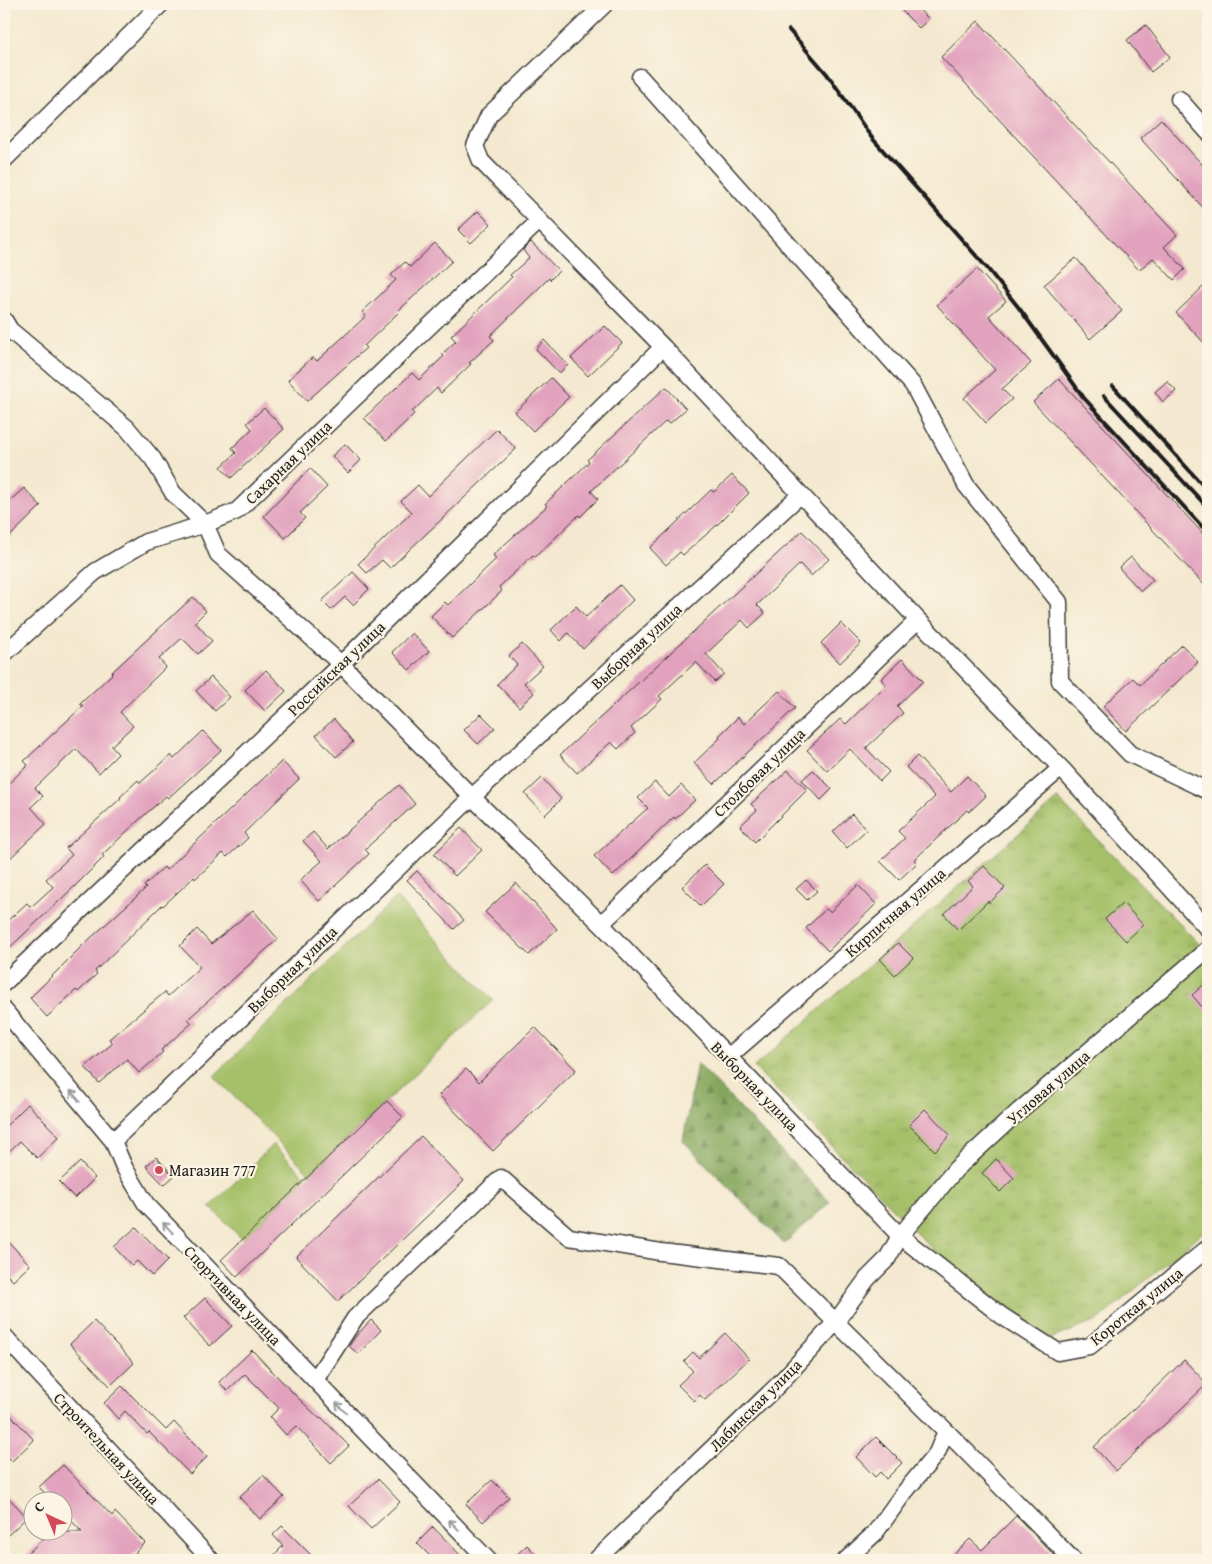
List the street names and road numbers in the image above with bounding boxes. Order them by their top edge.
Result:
street label: Сахарная улица [239,414,337,510]
street label: Выборная улица [585,597,687,695]
street label: Российская улица [282,615,391,721]
street label: Столбовая улица [708,721,811,822]
street label: Кирпичная улица [839,861,951,963]
street label: Выборная улица [242,919,343,1018]
street label: Выборная улица [706,1036,805,1137]
street label: Угловая улица [1001,1044,1095,1130]
street label: Спортивная улица [179,1239,287,1351]
street label: Короткая улица [1084,1261,1188,1351]
street label: Лабинская улица [703,1353,807,1457]
street label: Строительная улица [48,1386,166,1510]

